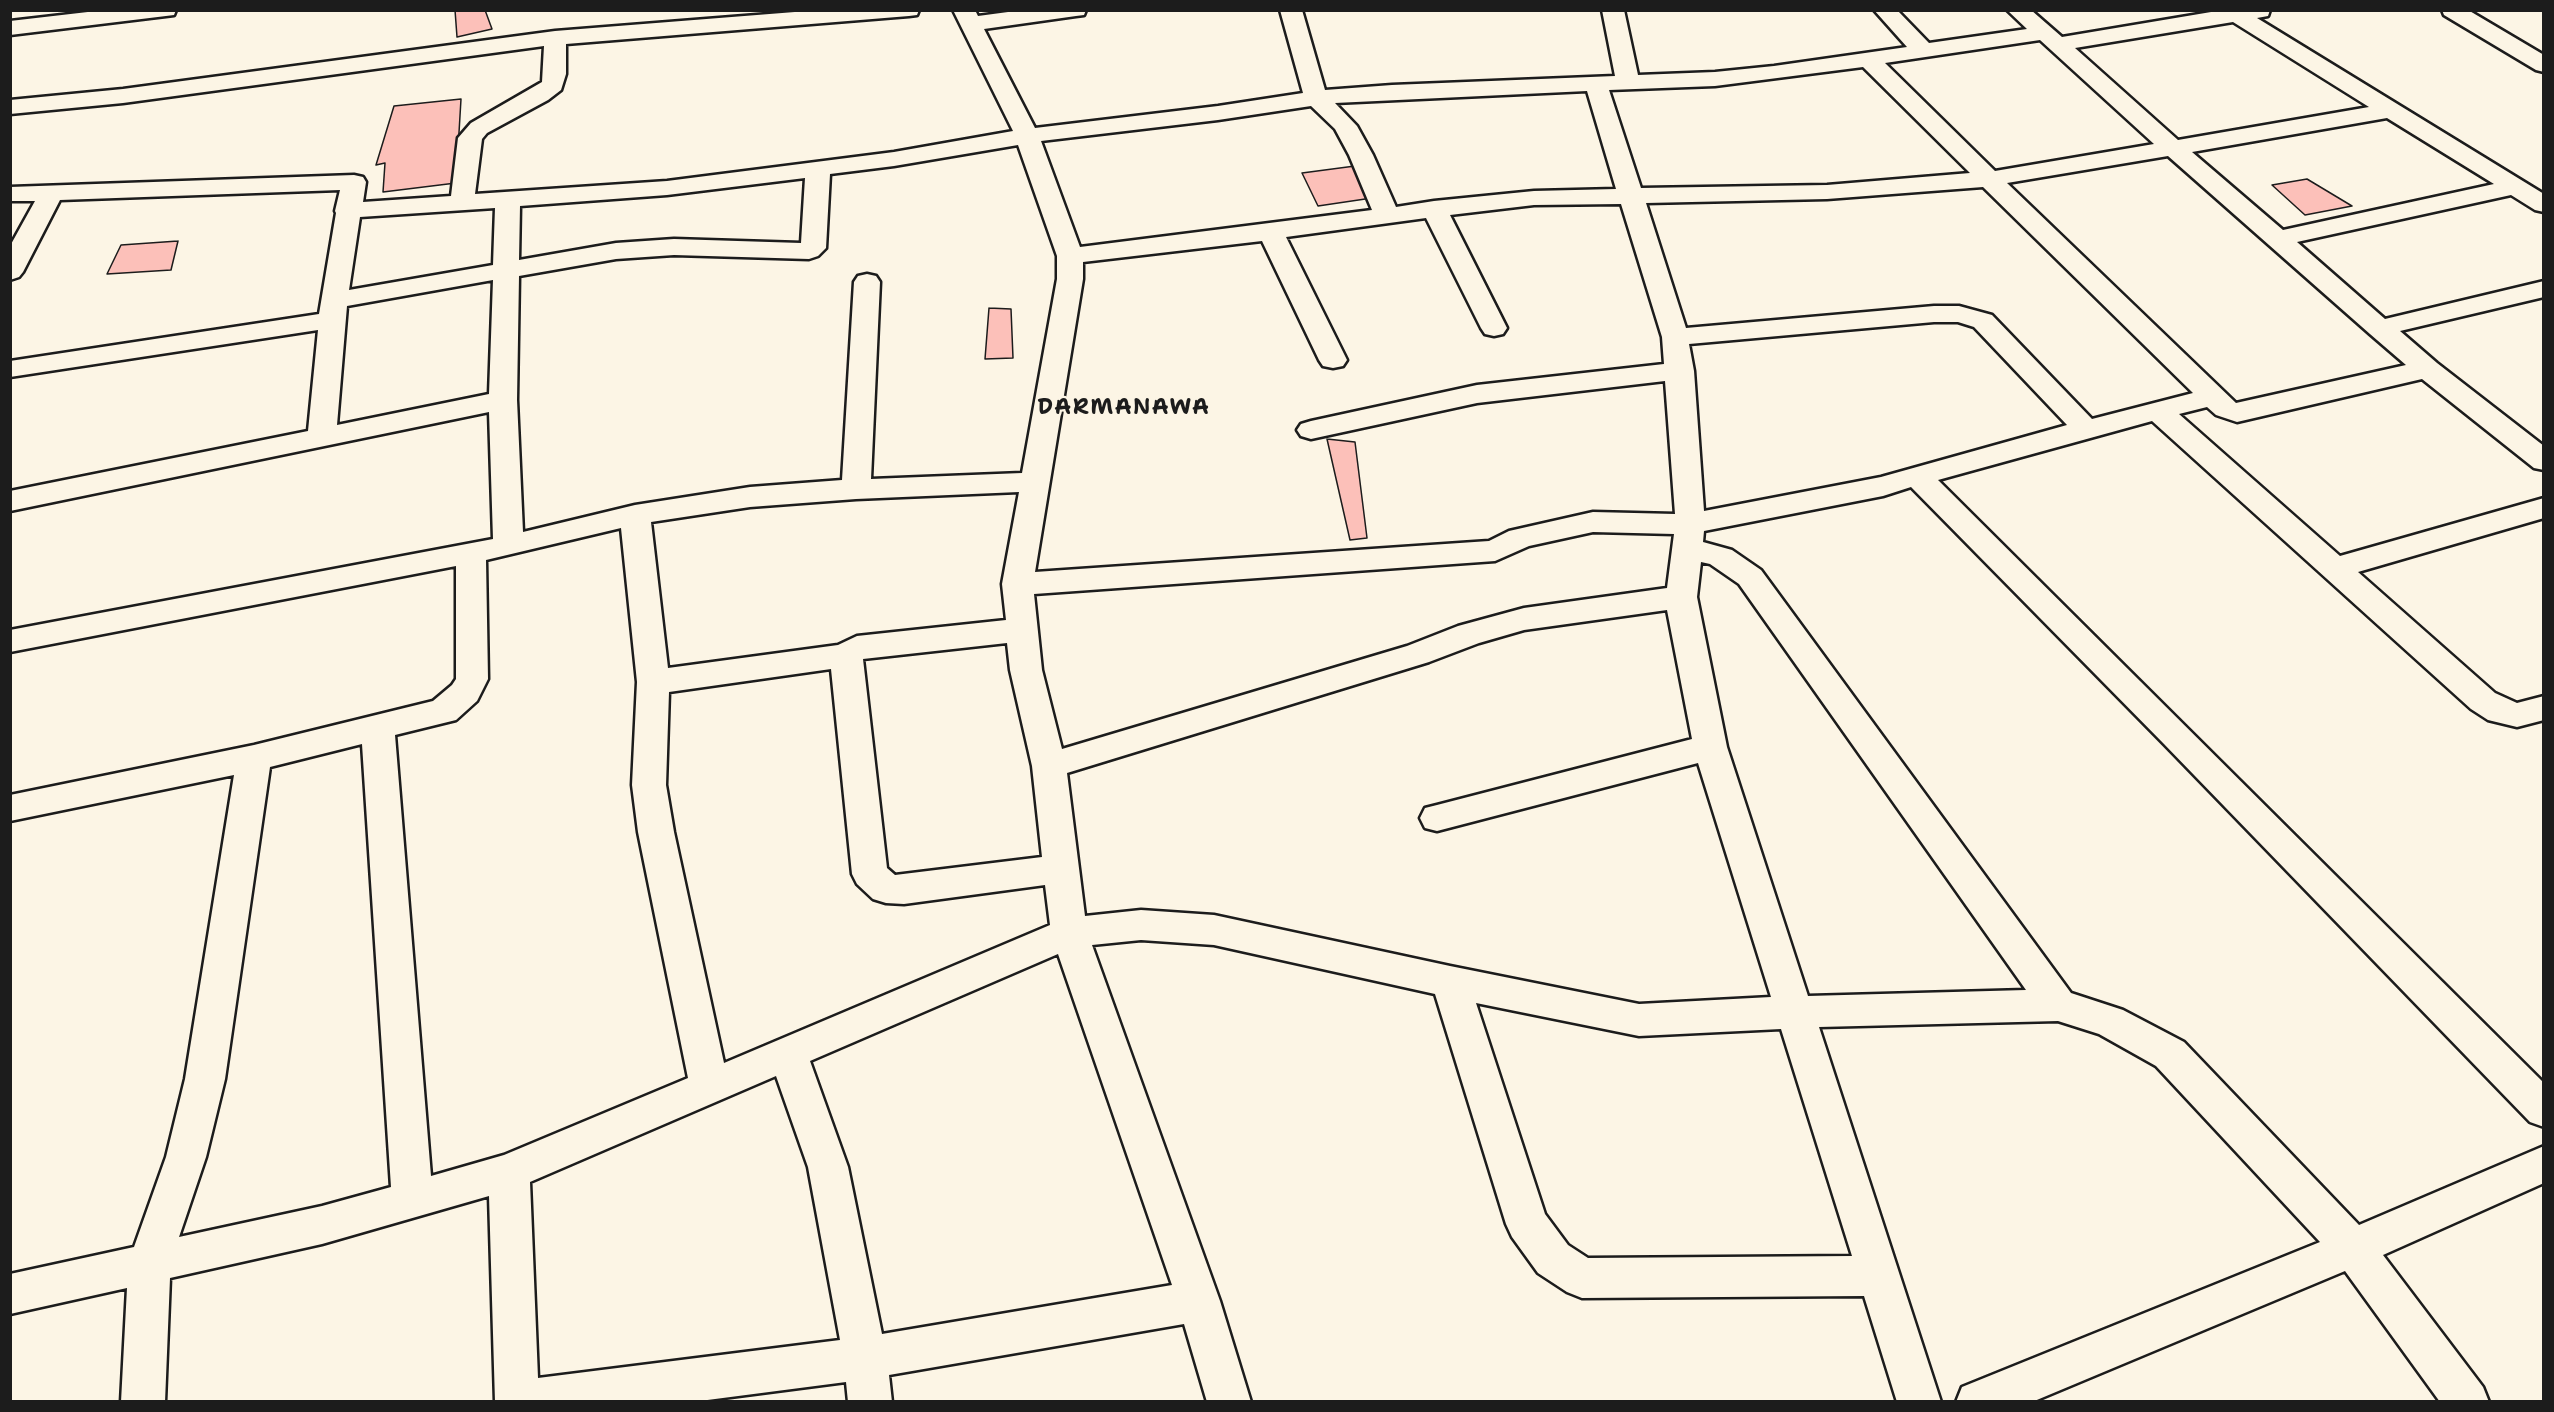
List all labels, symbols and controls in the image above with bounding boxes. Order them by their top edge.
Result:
district label: DARMANAWA [1038,395,1210,421]

